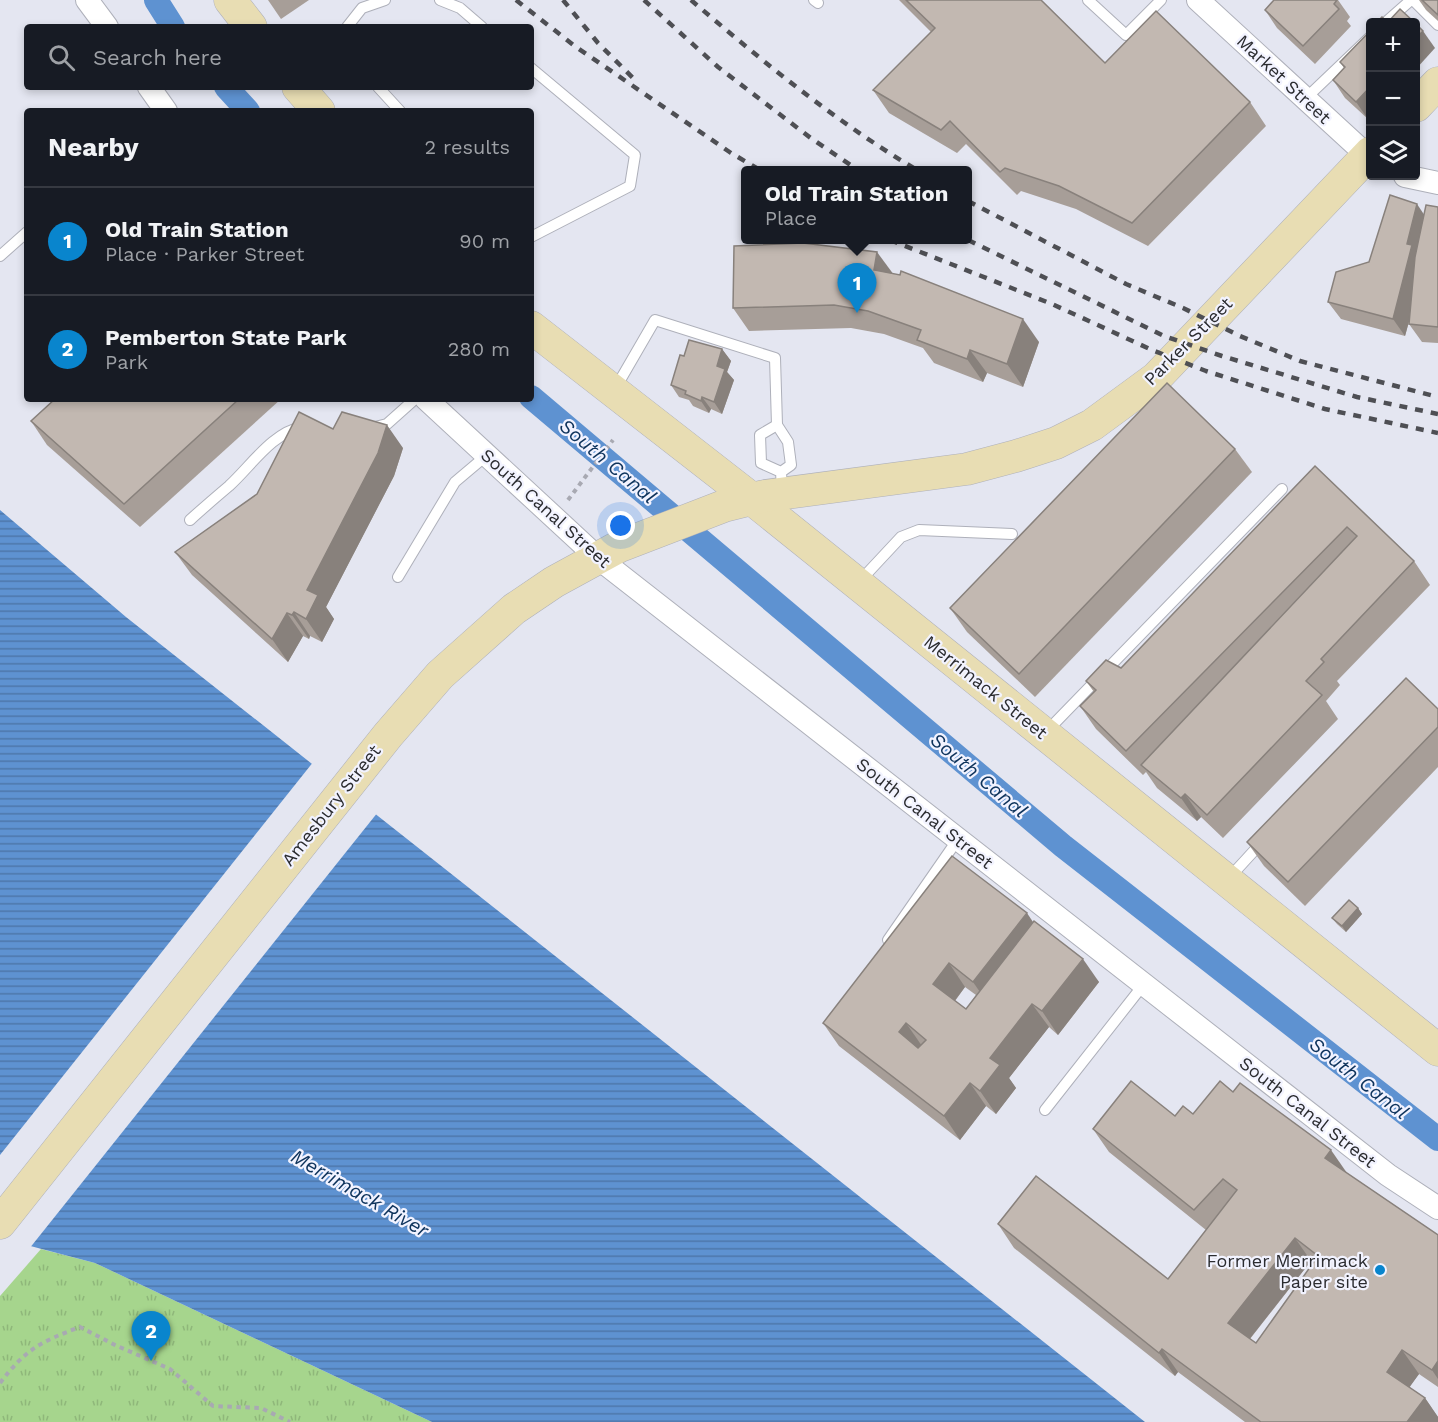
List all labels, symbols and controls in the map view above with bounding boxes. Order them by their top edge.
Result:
map controls [1366,18,1420,180]
button: + [1366,18,1420,72]
search box [24,24,534,90]
street label: Market Street [1233,30,1336,128]
icon: search [45,41,78,74]
text: Search here [93,45,222,70]
button: − [1366,72,1420,126]
button: layers [1366,126,1420,180]
text: Nearby [48,132,139,162]
text: 2 results [425,135,510,159]
popup [741,166,972,244]
text: Old Train Station [765,181,948,206]
text: Place [765,206,817,230]
text: Old Train Station [105,217,289,242]
text: 1 [63,229,72,253]
text: 90 m [459,229,510,253]
text: Place · Parker Street [105,242,304,266]
pin: 1 [838,264,876,313]
street label: Parker Street [1140,292,1237,389]
text: Pemberton State Park [105,325,347,350]
text: 2 [62,337,73,361]
text: 280 m [448,337,510,361]
text: Park [105,350,148,374]
water label: South Canal [555,413,661,509]
street label: South Canal Street [477,444,616,572]
your location [606,511,635,540]
street label: Merrimack Street [920,631,1052,743]
water label: South Canal [926,727,1032,823]
street label: Amesbury Street [277,740,385,870]
street label: South Canal Street [853,753,998,873]
water label: South Canal [1305,1032,1413,1124]
street label: South Canal Street [1236,1052,1381,1172]
water label: Merrimack River [287,1144,434,1243]
place label: Former Merrimack Paper site [1207,1250,1368,1292]
marker: Former Merrimack Paper site [1373,1263,1387,1277]
pin: 2 [132,1312,170,1361]

